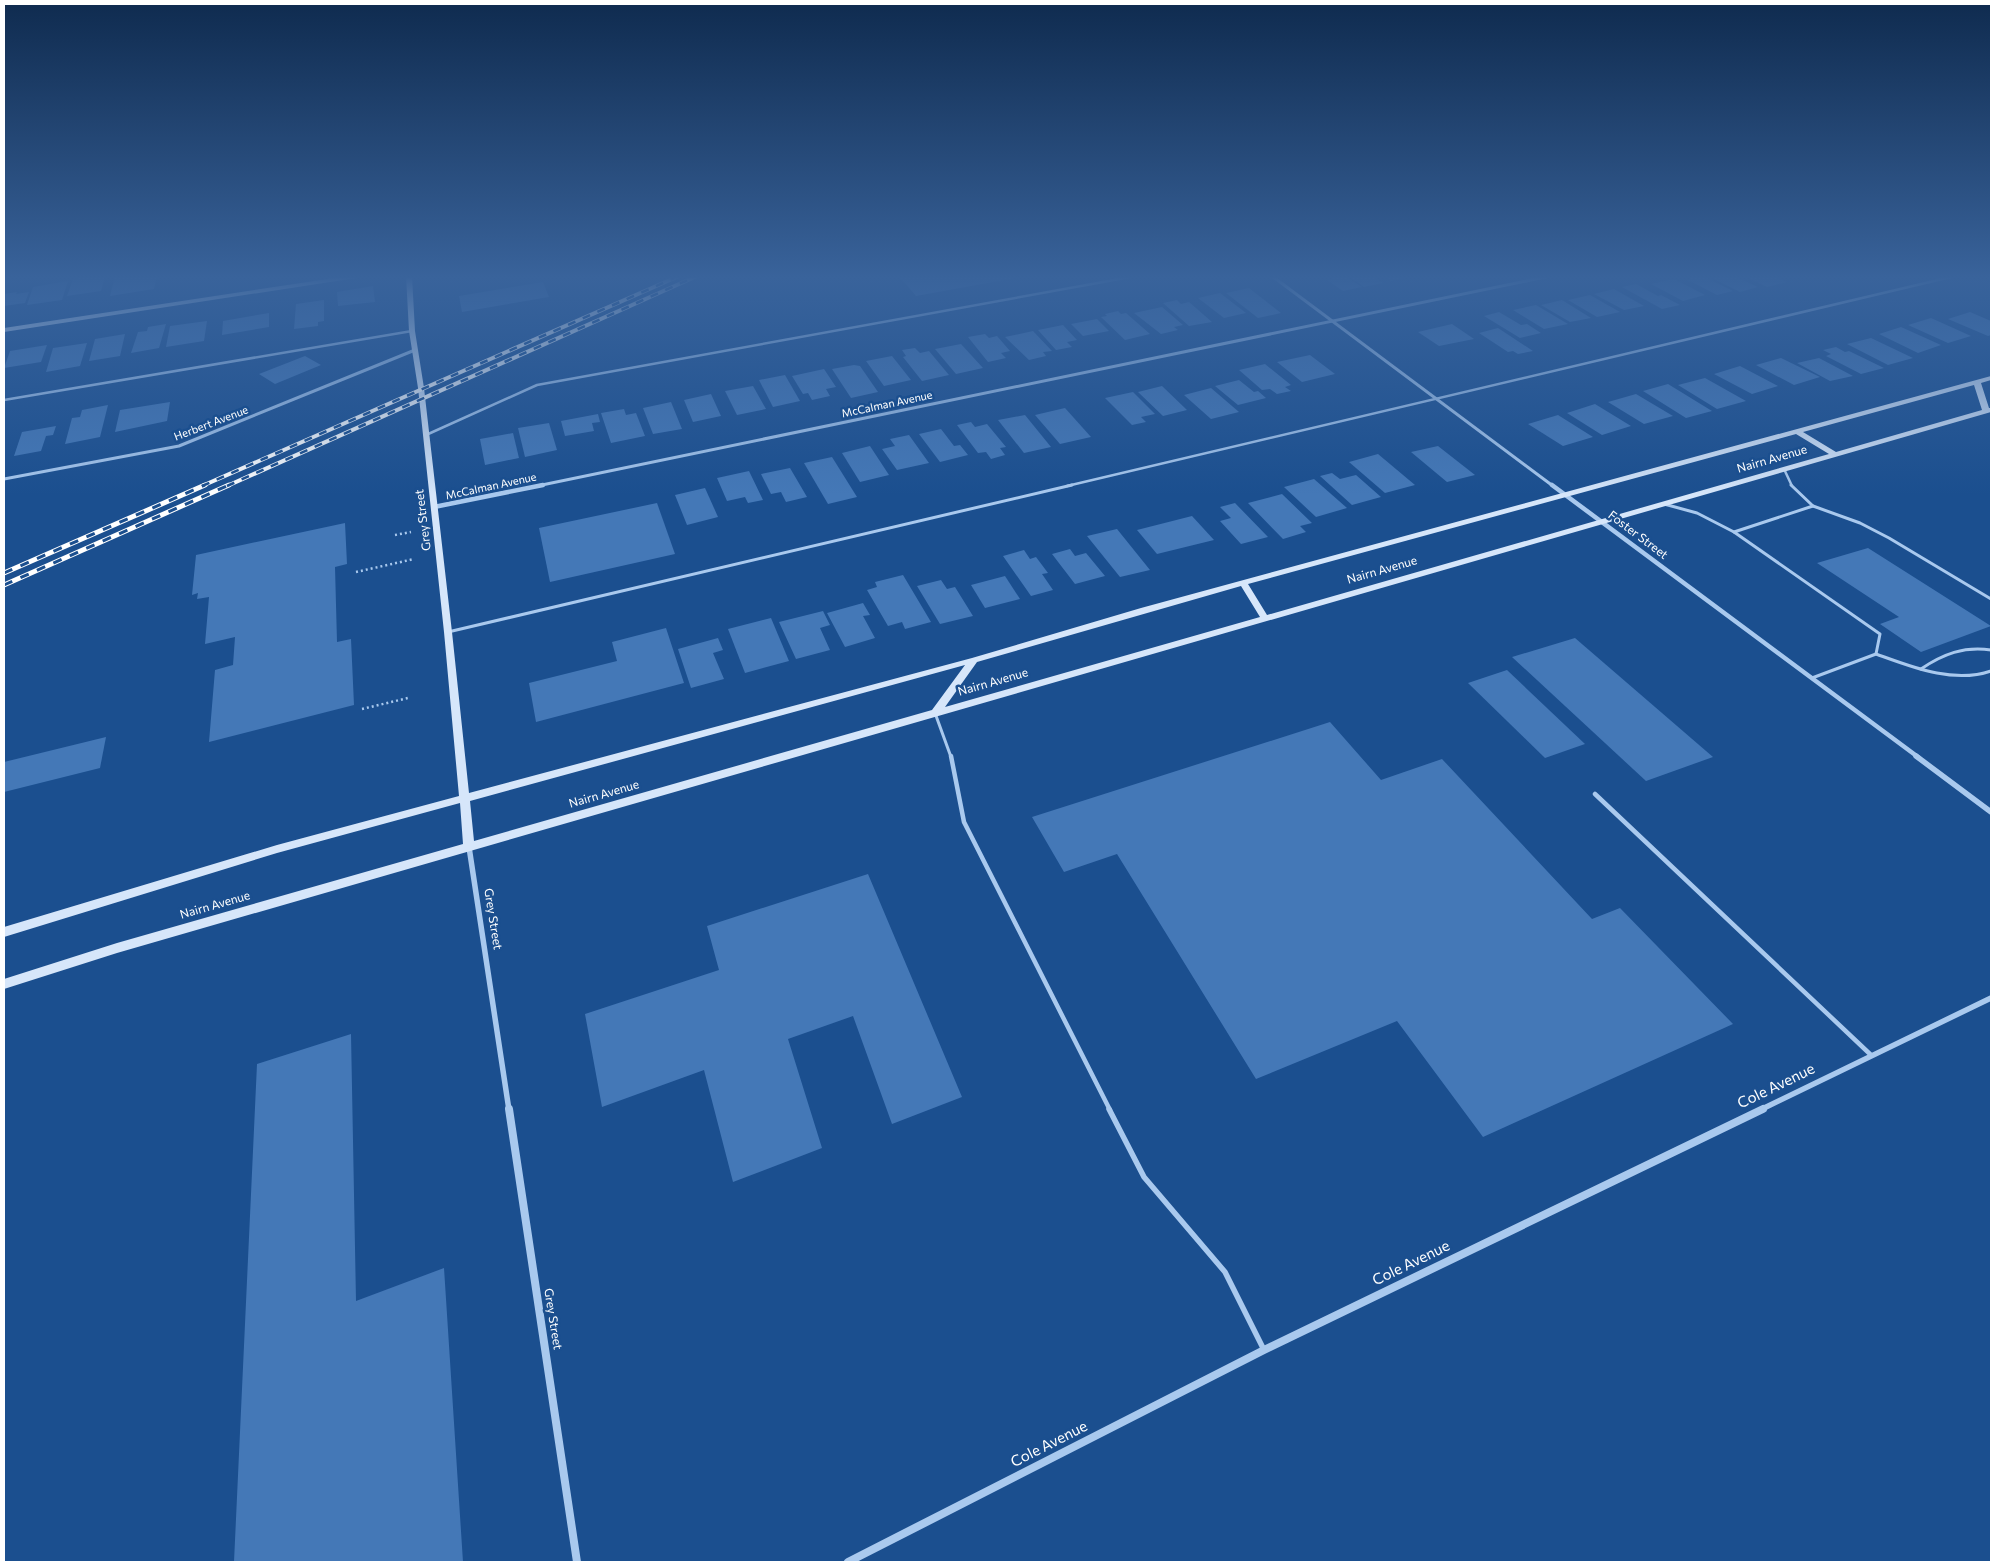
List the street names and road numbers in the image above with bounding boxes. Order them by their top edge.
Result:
street label: McCalman Avenue [840,388,934,419]
street label: Herbert Avenue [172,402,250,443]
street label: Nairn Avenue [1735,441,1808,475]
street label: McCalman Avenue [444,470,538,501]
street label: Grey Street [411,488,433,552]
street label: Foster Street [1606,507,1671,561]
street label: Nairn Avenue [1345,552,1418,586]
street label: Nairn Avenue [956,664,1029,698]
street label: Nairn Avenue [567,776,640,810]
street label: Nairn Avenue [178,887,251,921]
street label: Grey Street [482,887,506,951]
street label: Cole Avenue [1734,1059,1817,1112]
street label: Cole Avenue [1369,1236,1452,1289]
street label: Grey Street [542,1287,566,1351]
street label: Cole Avenue [1007,1416,1090,1470]

